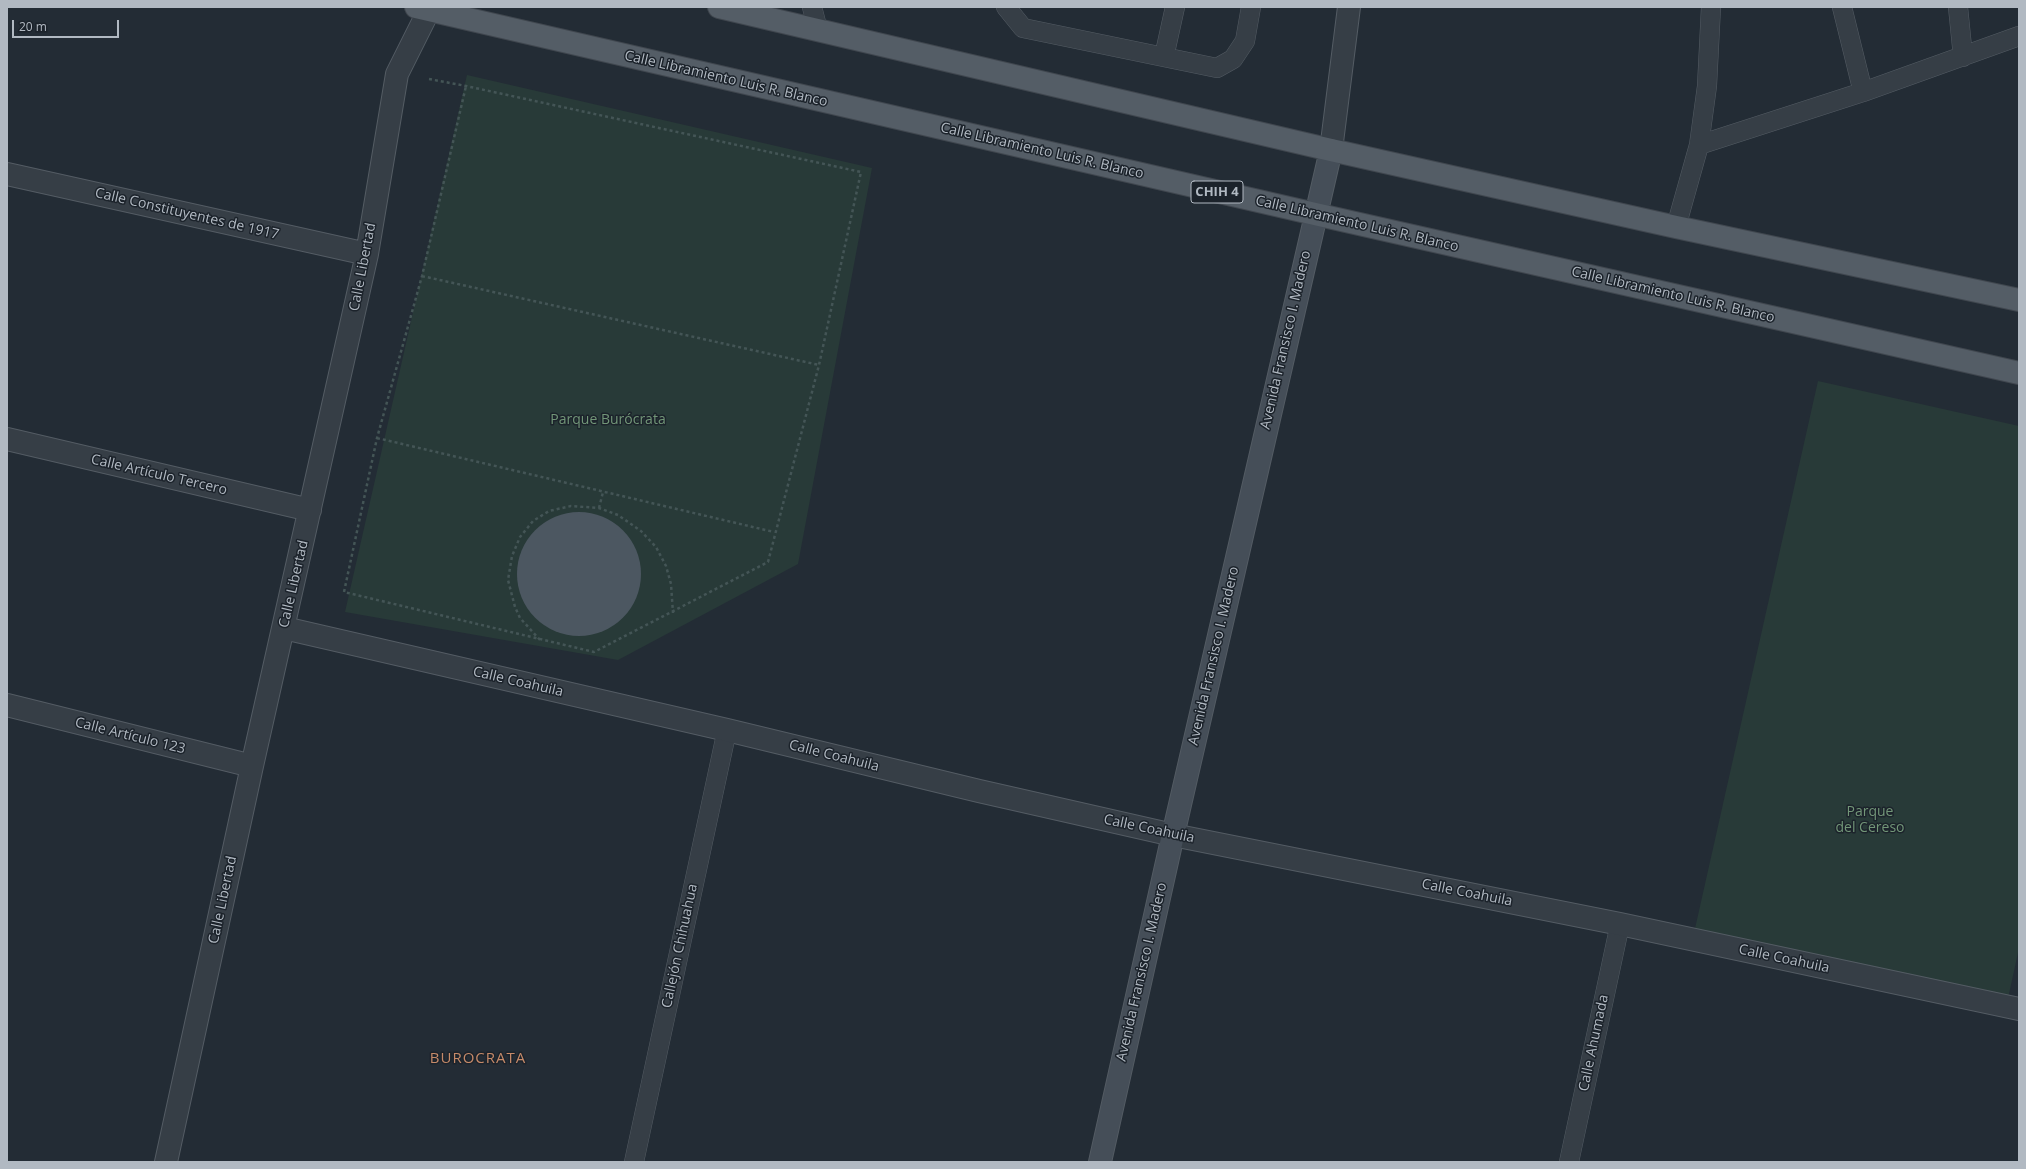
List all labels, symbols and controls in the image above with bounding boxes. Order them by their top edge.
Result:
scale bar [14,12,121,38]
text: 20 m [19,18,47,35]
street label: Calle Libramiento Luis R. Blanco [623,47,829,111]
street label: Calle Libramiento Luis R. Blanco [939,119,1145,183]
road number: CHIH 4 [1191,181,1243,203]
street label: Calle Constituyentes de 1917 [93,185,281,243]
street label: Calle Libramiento Luis R. Blanco [1254,192,1460,256]
street label: Calle Libertad [346,221,380,313]
street label: Avenida Fransisco I. Madero [1257,249,1315,431]
street label: Calle Libramiento Luis R. Blanco [1570,263,1776,327]
park label: Parque Burócrata [550,412,666,428]
street label: Calle Artículo Tercero [89,451,229,499]
street label: Calle Libertad [276,539,312,629]
street label: Avenida Fransisco I. Madero [1185,565,1243,747]
street label: Calle Coahuila [471,663,565,701]
street label: Calle Artículo 123 [73,714,187,758]
street label: Calle Coahuila [787,737,881,775]
park label: Parque del Cereso [1836,804,1904,836]
street label: Calle Coahuila [1102,811,1196,847]
street label: Calle Libertad [205,854,241,946]
street label: Calle Coahuila [1420,876,1514,910]
street label: Avenida Fransisco I. Madero [1113,881,1171,1063]
street label: Callejón Chihuahua [659,882,701,1010]
street label: Calle Coahuila [1737,941,1831,977]
street label: Calle Ahumada [1576,993,1612,1093]
district label: BUROCRATA [430,1050,526,1068]

